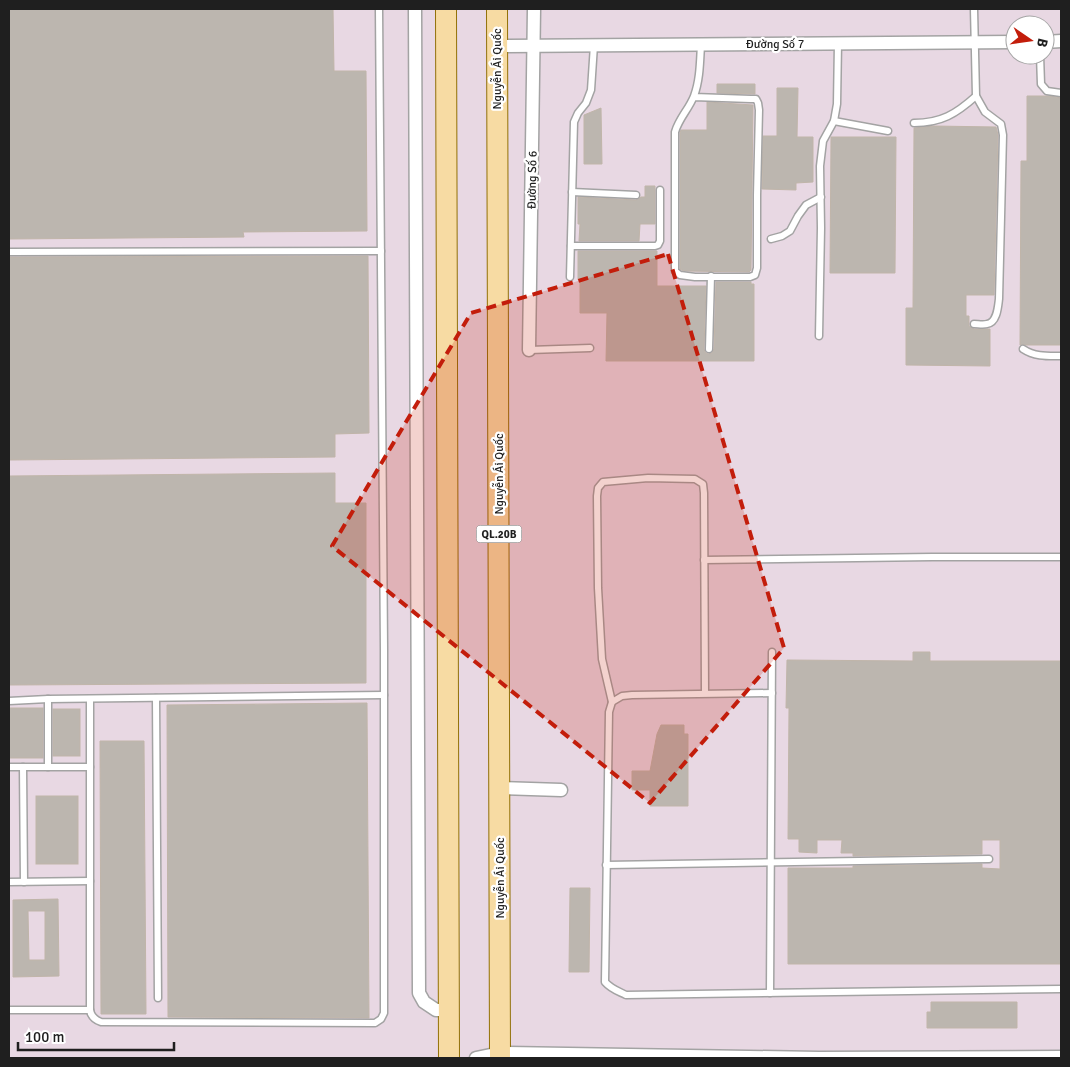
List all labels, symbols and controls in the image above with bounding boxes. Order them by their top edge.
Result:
north arrow [1005,15,1055,65]
street label: Nguyễn Ái Quốc [490,28,505,110]
street label: Đường Số 7 [746,37,804,52]
text: B [1033,37,1051,49]
street label: Đường Số 6 [524,151,541,209]
street label: Nguyễn Ái Quốc [492,433,507,515]
road number: QL.20B [476,526,522,542]
street label: Nguyễn Ái Quốc [493,837,508,919]
scale bar [18,1020,174,1052]
text: 100 m [25,1028,65,1046]

